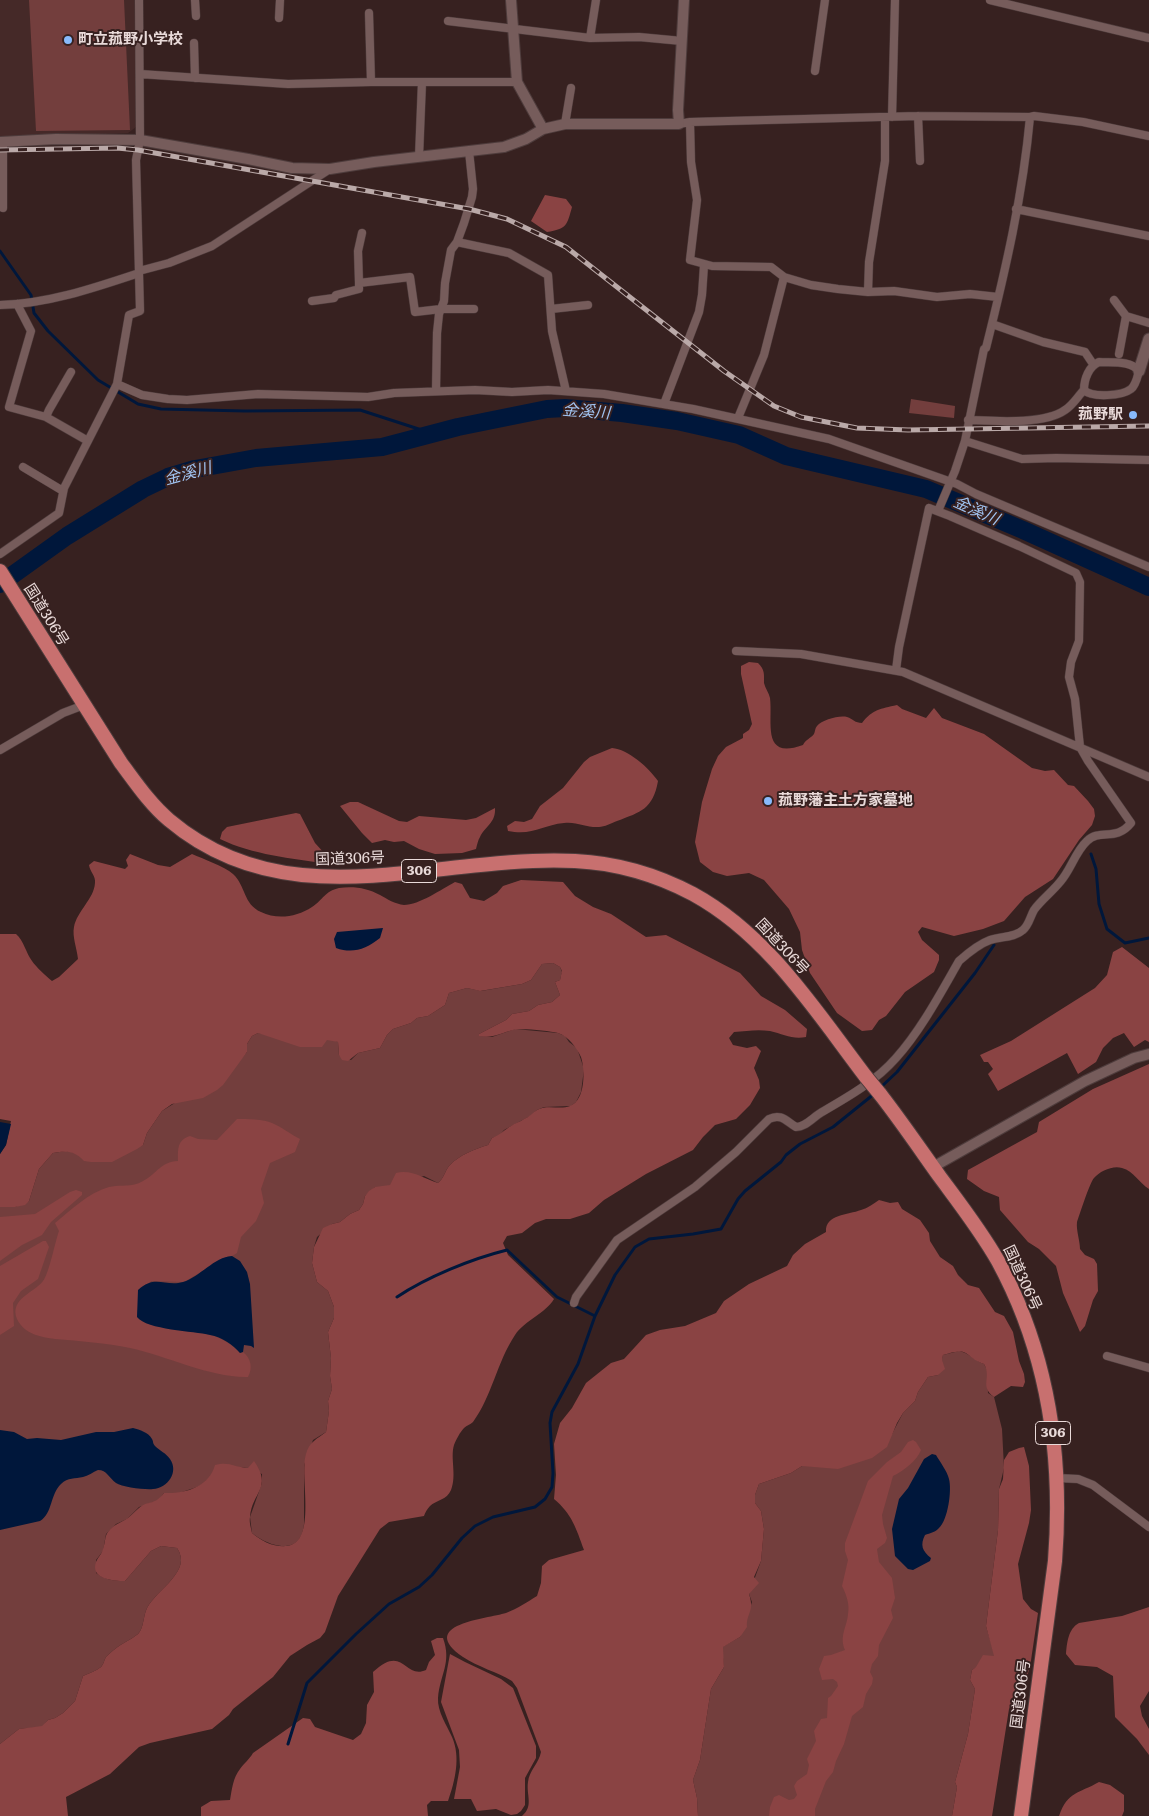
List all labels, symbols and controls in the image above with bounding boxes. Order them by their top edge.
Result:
place label: 町立菰野小学校 [78,31,183,49]
marker: 町立菰野小学校 [62,34,74,46]
water label: 金溪川 [561,401,611,423]
place label: 菰野駅 [1078,406,1123,424]
marker: 菰野駅 [1127,409,1139,421]
water label: 金溪川 [162,459,214,489]
water label: 金溪川 [950,492,1002,530]
street label: 国道306号 [20,581,72,649]
place label: 菰野藩主土方家墓地 [778,792,913,810]
marker: 菰野藩主土方家墓地 [762,795,774,807]
street label: 国道306号 [315,849,385,869]
road number: 306 [402,859,436,882]
street label: 国道306号 [752,915,812,979]
street label: 国道306号 [999,1243,1045,1313]
road number: 306 [1036,1422,1070,1445]
street label: 国道306号 [1008,1658,1034,1730]

